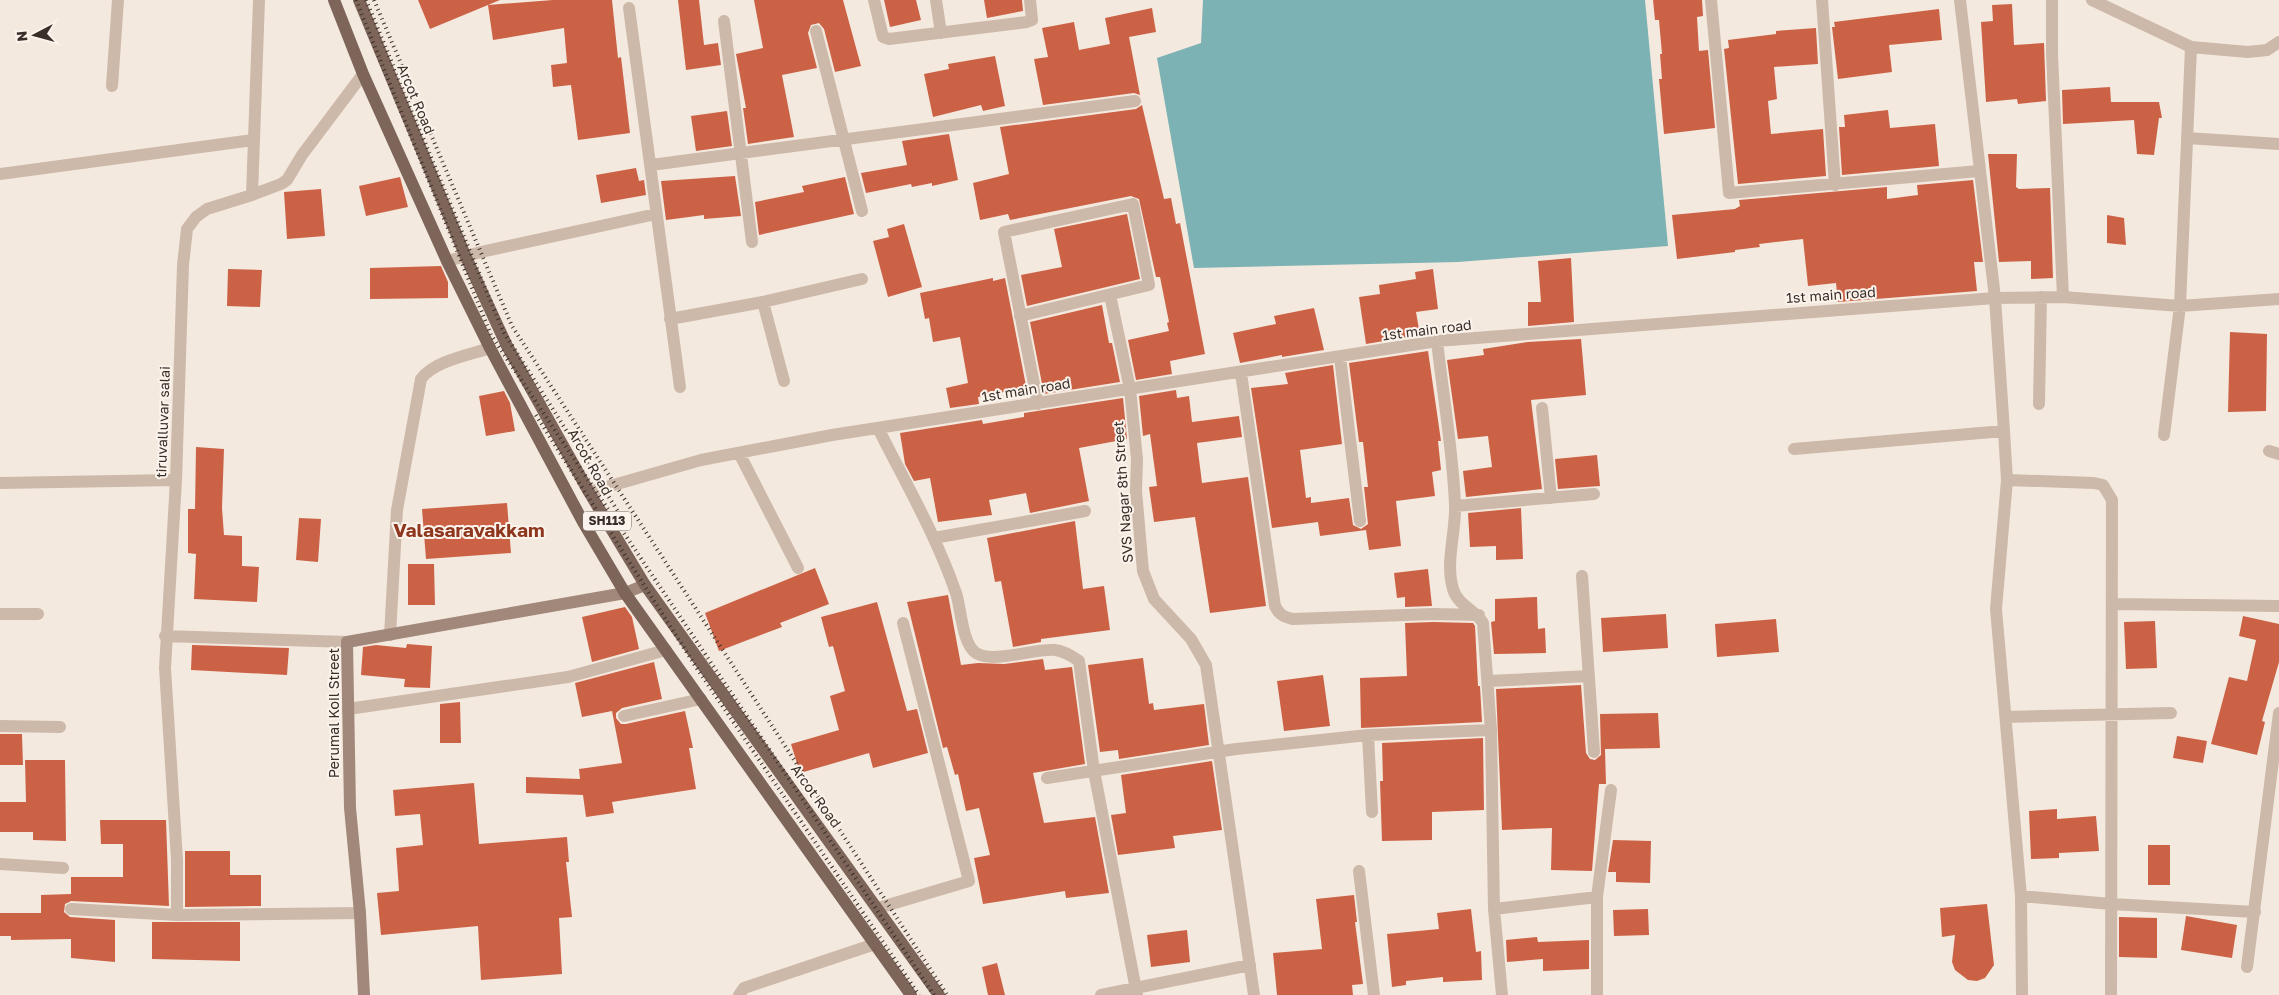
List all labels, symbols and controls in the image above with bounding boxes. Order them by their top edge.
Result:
north arrow [10,10,60,60]
text: N [13,30,31,43]
street label: Arcot Road [394,61,439,136]
street label: 1st main road [1786,283,1876,306]
street label: 1st main road [1381,316,1472,343]
street label: tiruvalluvar salai [152,366,173,478]
street label: 1st main road [980,374,1072,405]
street label: SVS Nagar 8th Street [1109,421,1136,564]
street label: Arcot Road [565,425,616,498]
road number: SH113 [583,512,631,530]
district label: Valasaravakkam [393,518,545,541]
street label: Perumal Koil Street [325,648,342,778]
street label: Arcot Road [788,761,845,831]

